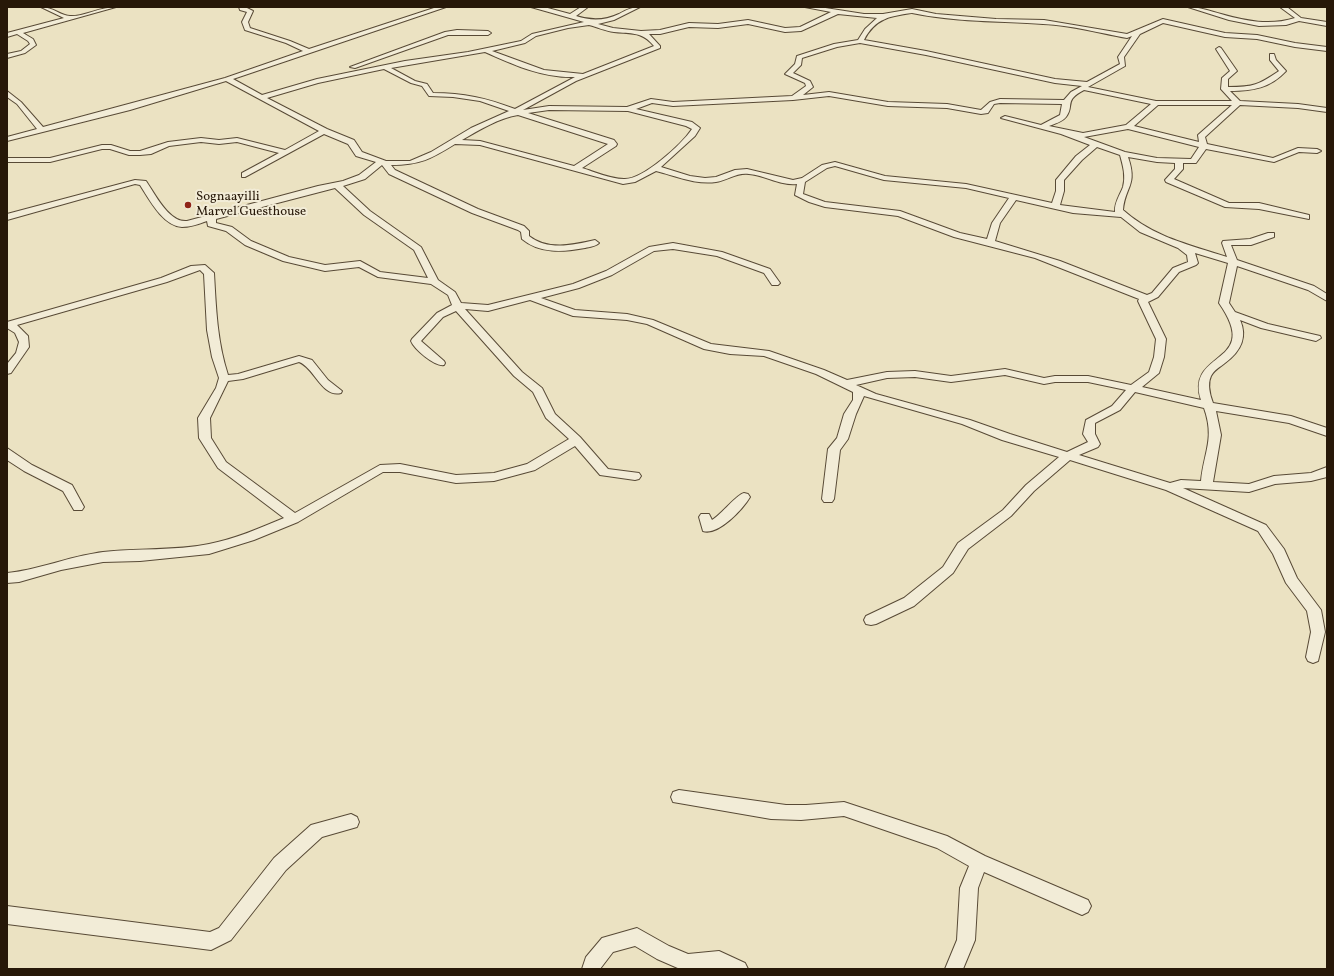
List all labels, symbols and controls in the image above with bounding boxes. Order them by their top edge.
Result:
place label: Sognaayilli Marvel Guesthouse [196,190,306,221]
marker: Sognaayilli Marvel Guesthouse [183,200,193,210]

